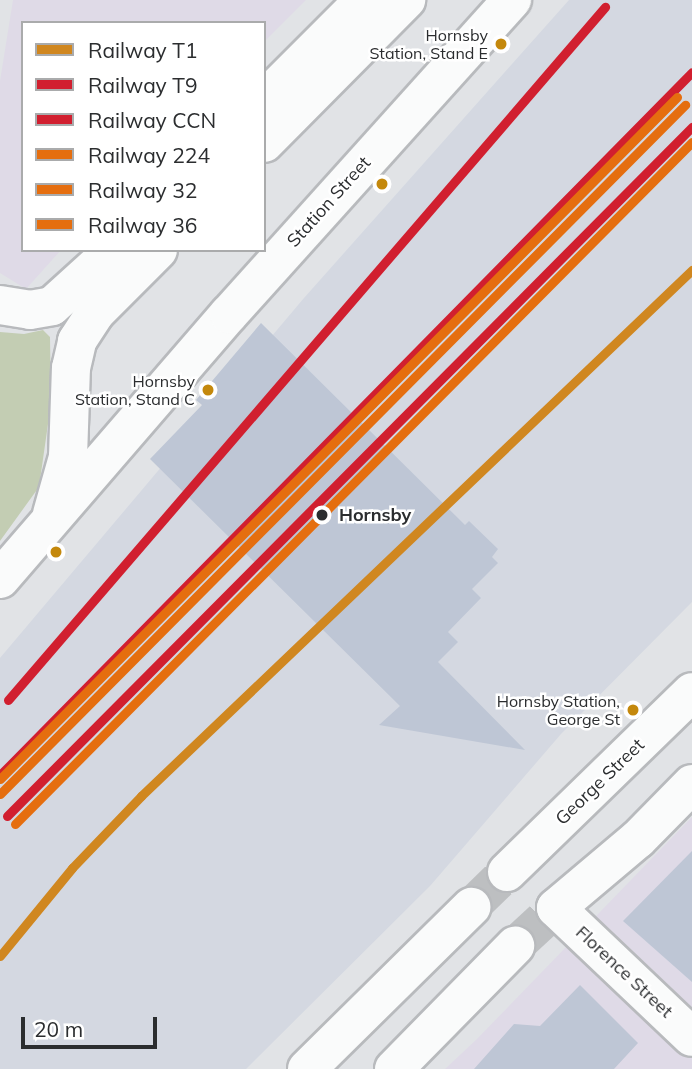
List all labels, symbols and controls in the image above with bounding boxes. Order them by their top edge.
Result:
legend [21,21,266,252]
place label: Hornsby Station, Stand E [369,25,488,63]
text: Railway T1 [88,37,198,63]
marker: Hornsby Station, Stand E [494,37,508,51]
text: Railway T9 [88,72,198,98]
text: Railway CCN [88,107,216,133]
text: Railway 224 [88,142,210,168]
street label: Station Street [283,152,375,252]
text: Railway 32 [88,177,197,203]
unlabelled marker [375,177,389,191]
text: Railway 36 [88,212,197,238]
place label: Hornsby Station, Stand C [75,371,195,409]
marker: Hornsby Station, Stand C [201,383,215,397]
marker: Hornsby [311,504,333,526]
place label: Hornsby [339,504,411,526]
unlabelled marker [49,545,63,559]
place label: Hornsby Station, George St [497,691,620,729]
marker: Hornsby Station, George St [626,703,640,717]
street label: George Street [551,734,649,830]
street label: Florence Street [571,922,677,1022]
scale bar [24,1002,161,1046]
text: 20 m [34,1016,83,1042]

